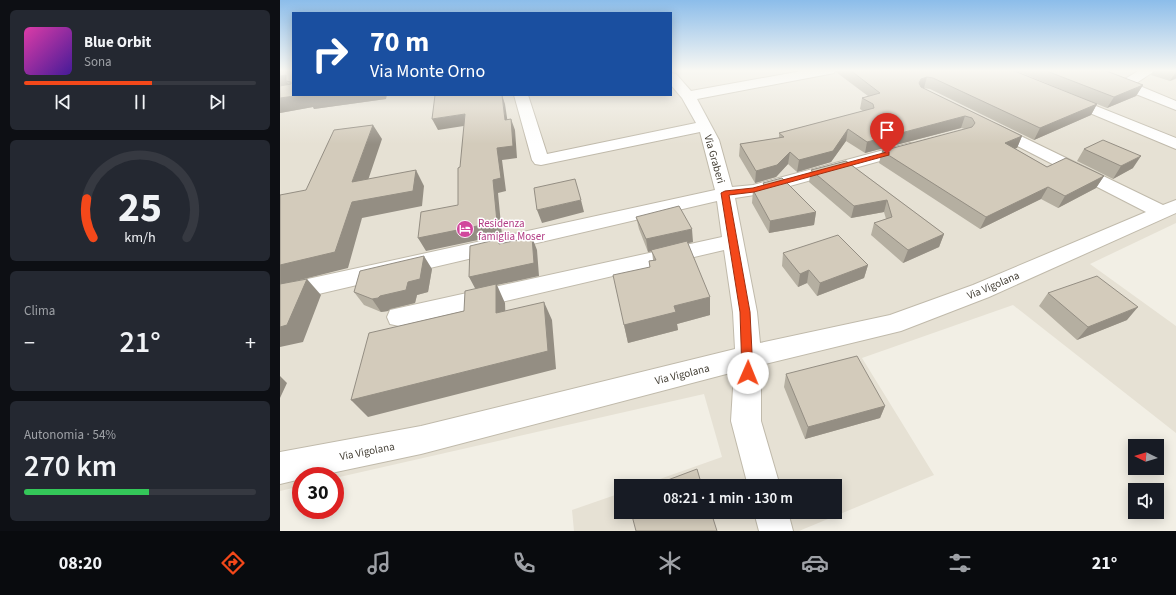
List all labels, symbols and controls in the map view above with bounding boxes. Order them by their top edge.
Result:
text: 70 m [370,22,429,62]
icon: right [304,28,356,80]
text: Blue Orbit [84,32,151,53]
text: Sona [84,53,112,71]
text: Via Monte Orno [370,59,485,84]
icon: previous [52,91,74,113]
icon: pause [129,91,151,113]
icon: next [206,91,228,113]
pin [870,113,904,154]
icon: arrive [876,119,898,141]
street label: Via Graberi [700,133,729,185]
text: 25 [118,178,162,238]
place label: Residenza famiglia Moser [478,216,545,244]
hotel icon: Residenza famiglia Moser [455,219,475,239]
text: km/h [124,227,156,248]
street label: Via Vigolana [965,268,1022,303]
text: Clima [24,302,55,320]
text: 21° [119,321,161,364]
text: − [24,327,35,359]
text: + [245,327,256,359]
position arrow [727,352,769,394]
street label: Via Vigolana [653,360,711,389]
text: Autonomia · 54% [24,426,116,444]
street label: Via Vigolana [338,439,396,464]
north arrow [1128,439,1164,475]
map controls [1128,439,1164,519]
text: 270 km [24,445,117,488]
speed limit sign: 30 [292,467,344,519]
button: sound [1128,483,1164,519]
text: 08:21 · 1 min · 130 m [663,488,793,509]
icon: directions [219,549,247,577]
icon: music [365,549,393,577]
icon: phone [510,549,538,577]
icon: climate [656,549,684,577]
icon: car [801,549,829,577]
icon: filters [946,549,974,577]
text: 08:20 [59,551,102,576]
text: 21° [1092,551,1117,576]

